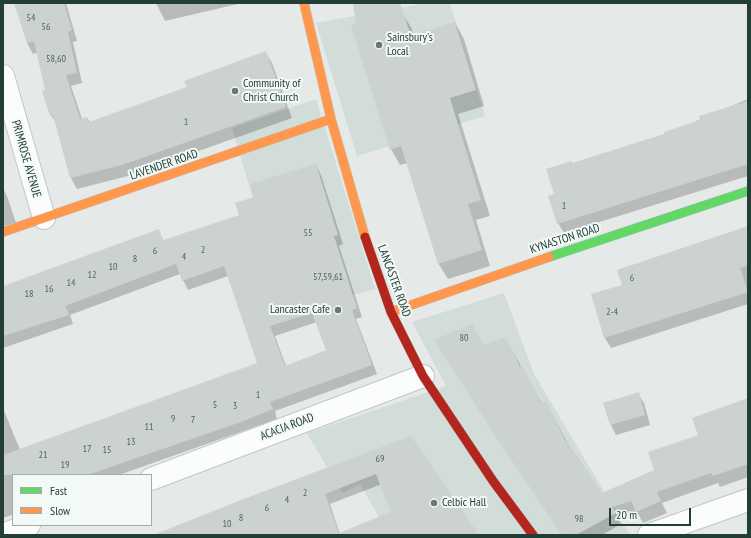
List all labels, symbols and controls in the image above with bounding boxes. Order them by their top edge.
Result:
house number: 54 [27,12,35,24]
house number: 56 [42,21,50,33]
place label: Sainsbury's Local [387,31,433,59]
marker: Sainsbury's Local [374,40,384,50]
house number: 58,60 [46,53,66,65]
place label: Community of Christ Church [243,77,300,105]
marker: Community of Christ Church [230,86,240,96]
house number: 1 [184,116,188,128]
street label: PRIMROSE AVENUE [8,118,44,200]
street label: LAVENDER ROAD [128,147,200,183]
house number: 1 [562,200,566,212]
street label: KYNASTON ROAD [528,221,602,257]
house number: 55 [304,227,312,239]
street label: LANCASTER ROAD [374,243,414,319]
house number: 2 [201,244,205,256]
house number: 6 [153,245,157,257]
house number: 4 [182,251,186,263]
house number: 8 [133,253,137,265]
house number: 10 [109,261,117,273]
house number: 12 [88,269,96,281]
house number: 57,59,61 [313,271,343,283]
house number: 6 [630,272,634,284]
house number: 14 [67,277,75,289]
house number: 16 [45,283,53,295]
house number: 18 [25,288,33,300]
place label: Lancaster Cafe [270,303,330,317]
marker: Lancaster Cafe [333,305,343,315]
house number: 2-4 [606,306,618,318]
house number: 80 [460,332,468,344]
house number: 1 [256,389,260,401]
house number: 5 [213,399,217,411]
house number: 3 [233,400,237,412]
street label: ACACIA ROAD [258,410,316,444]
house number: 9 [171,413,175,425]
house number: 7 [191,414,195,426]
house number: 11 [145,421,153,433]
house number: 13 [127,436,135,448]
house number: 17 [83,443,91,455]
house number: 15 [103,444,111,456]
house number: 21 [39,449,47,461]
house number: 69 [376,453,384,465]
house number: 19 [61,459,69,471]
legend [12,474,152,526]
text: Fast [50,483,67,498]
house number: 2 [303,487,307,499]
house number: 4 [285,494,289,506]
place label: Celbic Hall [442,496,486,510]
marker: Celbic Hall [429,498,439,508]
scale bar [611,500,693,526]
house number: 6 [265,502,269,514]
text: Slow [50,503,70,518]
text: 20 m [616,507,637,522]
house number: 8 [239,512,243,524]
house number: 98 [575,513,583,525]
house number: 10 [223,518,231,530]

